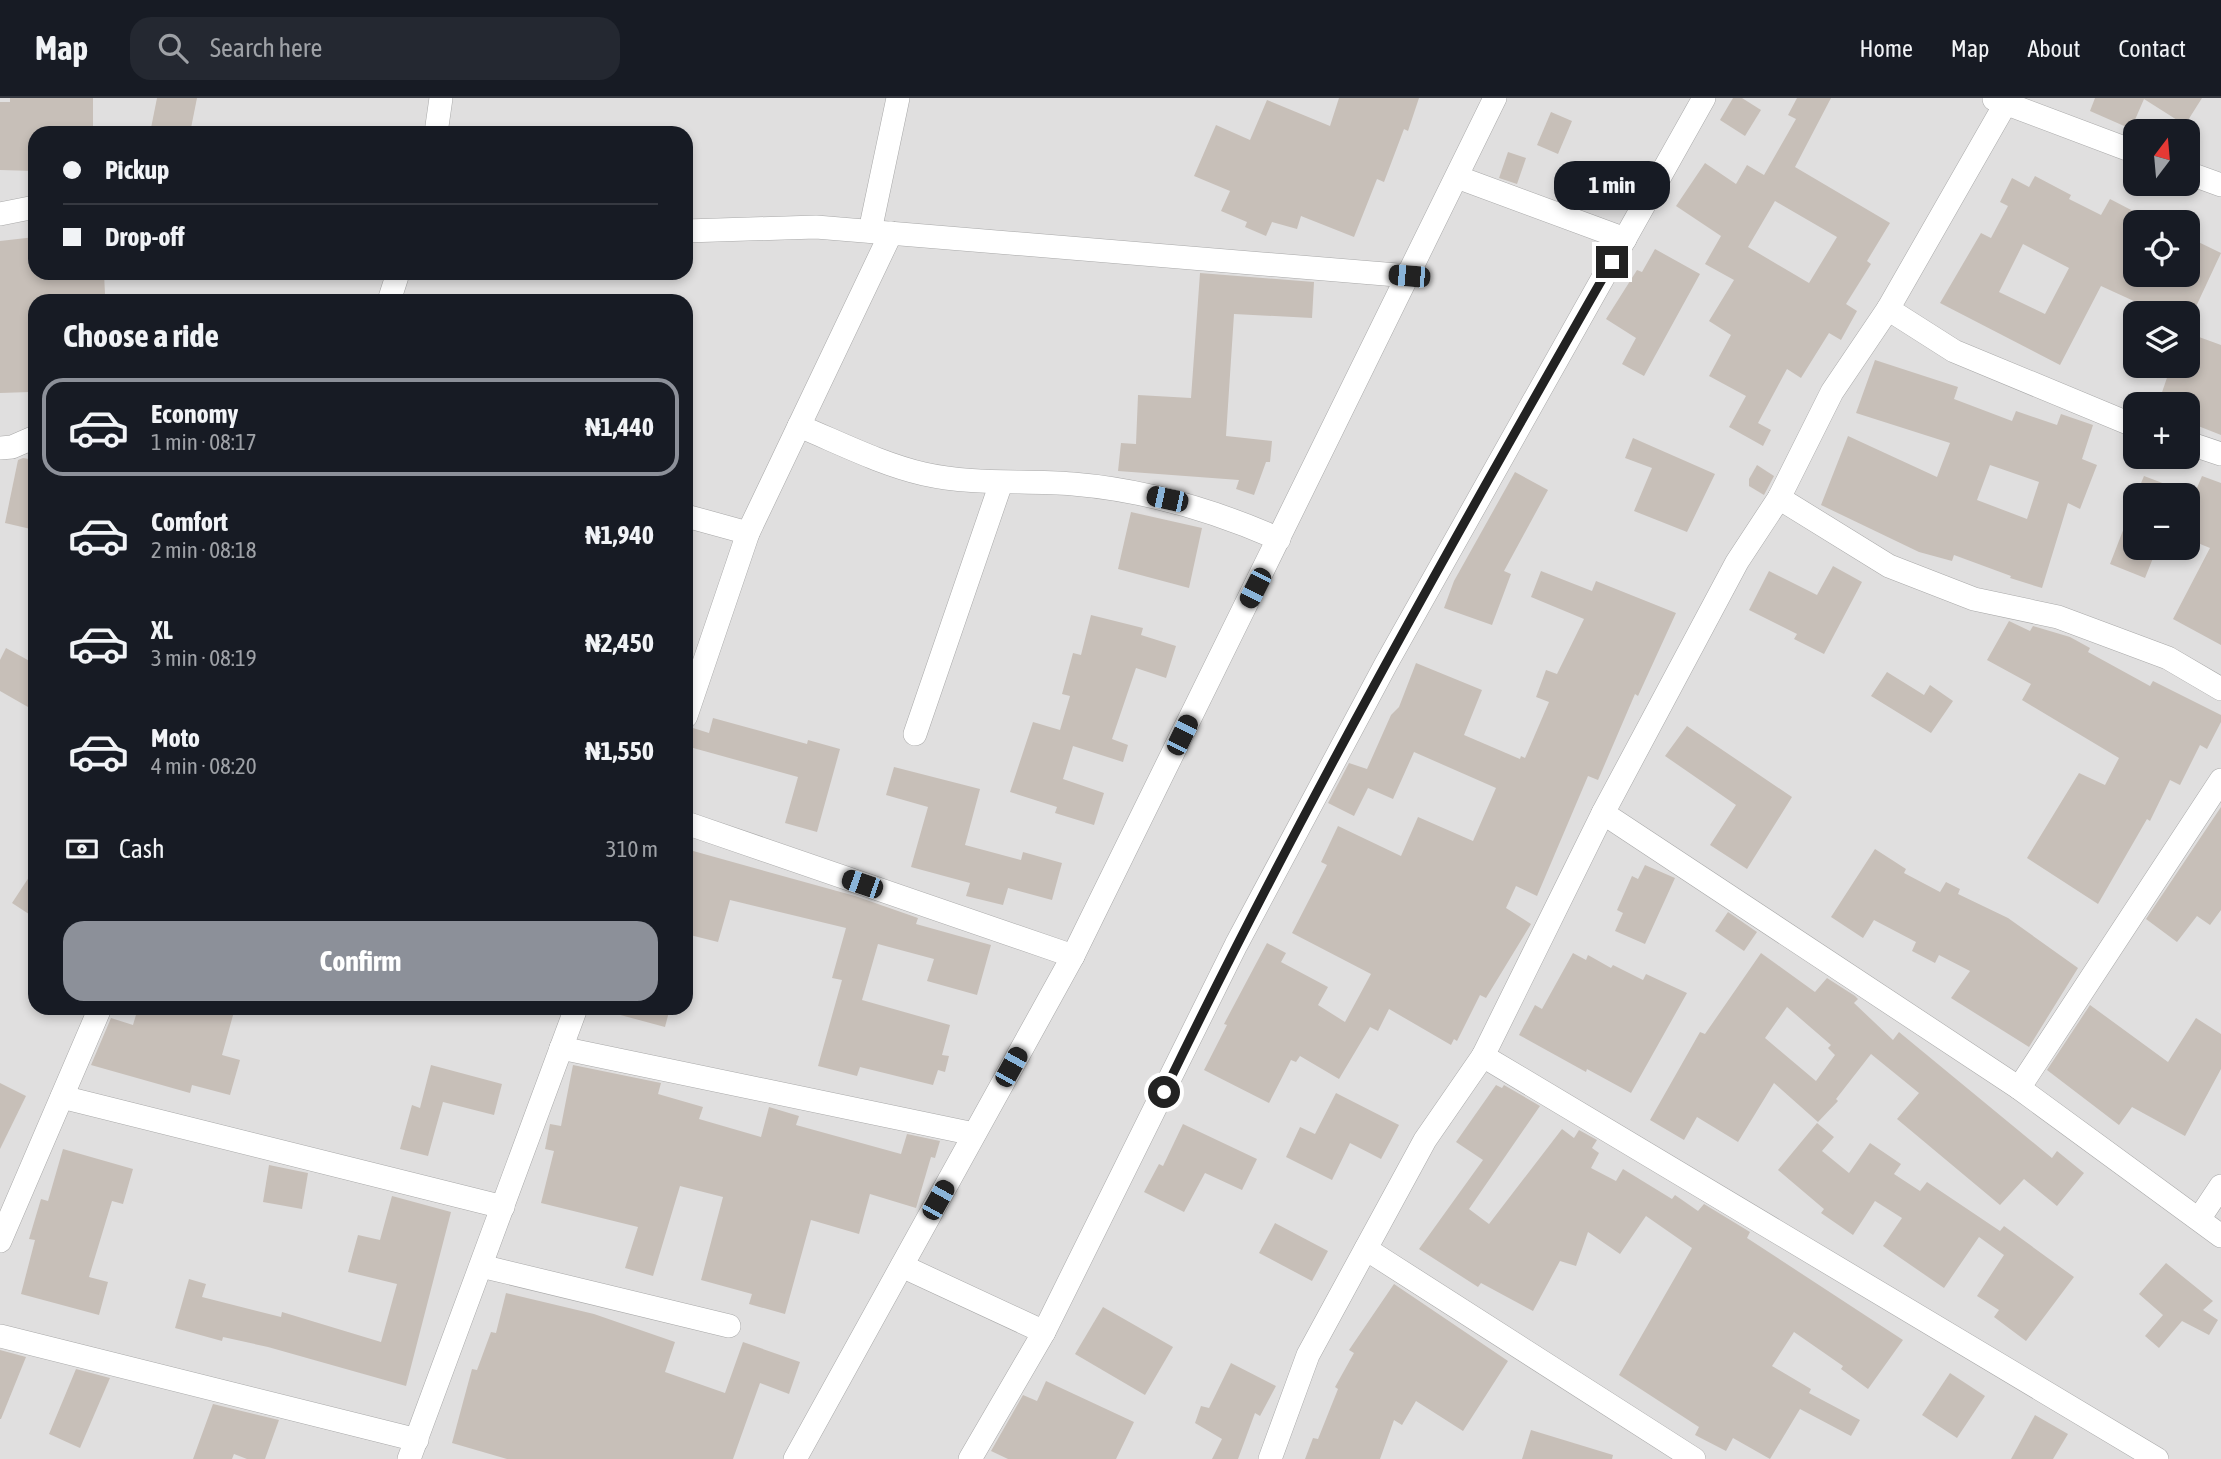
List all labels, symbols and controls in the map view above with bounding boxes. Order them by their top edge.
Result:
search box [130,17,620,80]
text: Map [35,29,88,67]
icon: search [154,29,192,67]
text: Search here [210,33,322,63]
text: Home [1859,35,1913,62]
text: Map [1951,35,1989,62]
text: About [2027,35,2080,62]
text: Contact [2118,35,2186,62]
north arrow [2123,119,2200,196]
map controls [2123,119,2200,560]
text: Pickup [105,155,169,185]
callout: 1 min [1554,160,1670,209]
text: 1 min [1589,172,1635,198]
button: locate [2123,210,2200,287]
text: Drop-off [105,222,185,252]
route end [1596,246,1628,278]
car [1388,264,1431,288]
button: layers [2123,301,2200,378]
text: Choose a ride [63,317,219,354]
button: + [2123,392,2200,469]
icon: car [67,396,130,459]
text: Economy [151,399,238,429]
text: ₦1,440 [585,412,654,442]
text: 1 min · 08:17 [151,429,257,455]
button: − [2123,483,2200,560]
car [1145,484,1190,514]
icon: car [67,504,130,567]
text: Comfort [151,507,228,537]
text: ₦1,940 [585,520,654,550]
text: 2 min · 08:18 [151,537,257,563]
car [1237,565,1274,611]
icon: car [67,612,130,675]
text: XL [151,615,173,645]
text: ₦2,450 [585,628,654,658]
text: 3 min · 08:19 [151,645,257,671]
car [1164,712,1201,758]
icon: car [67,720,130,783]
text: Moto [151,723,200,753]
text: ₦1,550 [585,736,654,766]
text: 4 min · 08:20 [151,753,257,779]
icon: cash [63,830,101,868]
text: Cash [119,834,165,864]
text: 310 m [606,836,658,862]
car [839,867,886,901]
button: Confirm [63,921,658,1001]
car [992,1044,1031,1090]
route start [1148,1076,1180,1108]
car [919,1177,958,1223]

